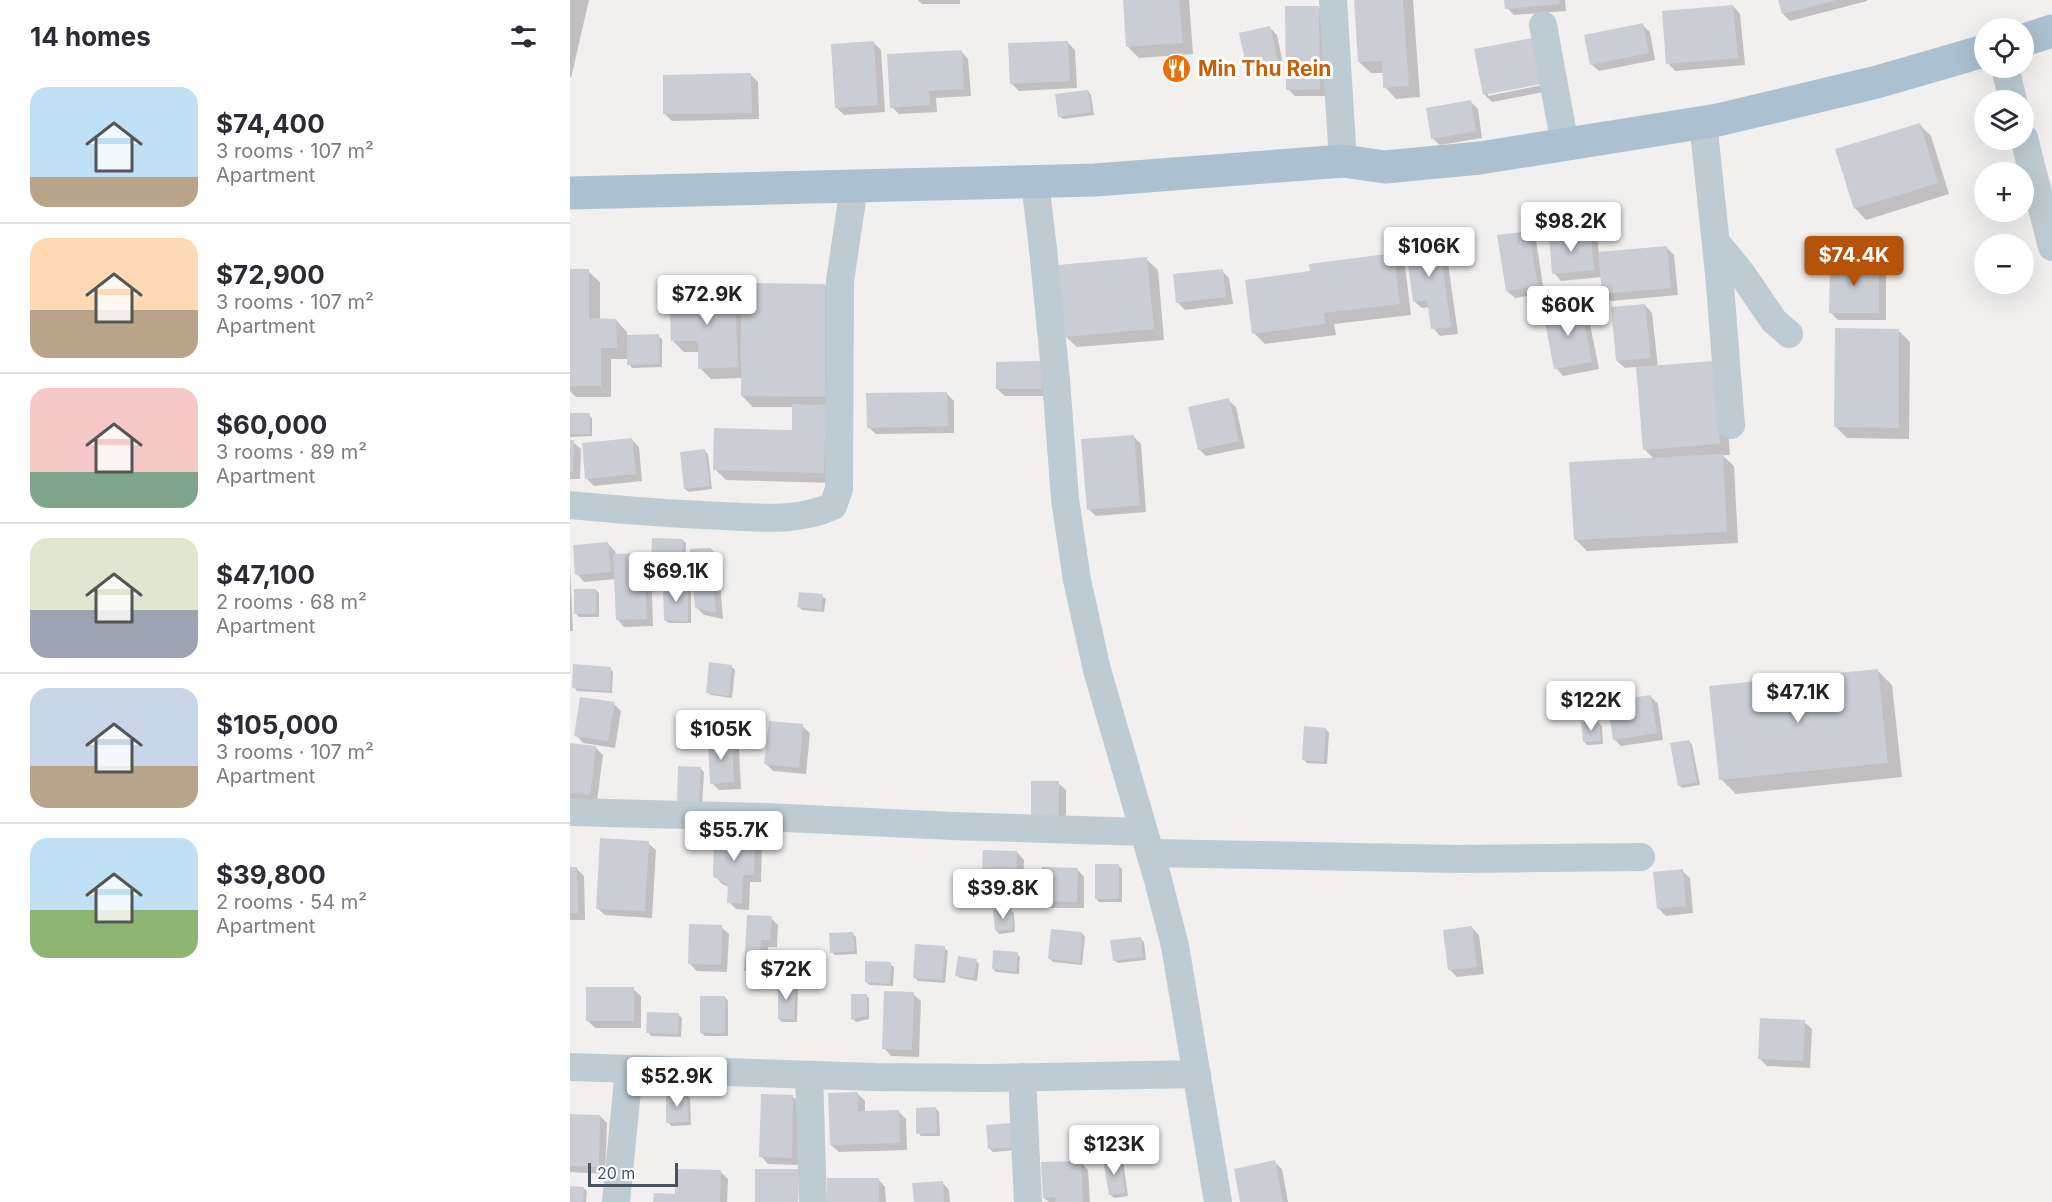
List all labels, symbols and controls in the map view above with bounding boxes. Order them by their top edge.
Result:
map controls [1974,18,2034,294]
button: locate [1974,18,2034,78]
icon: filters [507,20,540,53]
text: 14 homes [30,21,151,52]
restaurant icon: Min Thu Rein [1161,52,1193,84]
place label: Min Thu Rein [1198,56,1331,81]
button: layers [1974,90,2034,150]
text: $74,400 [216,108,325,139]
icon: home [78,111,150,183]
text: 3 rooms · 107 m² [216,139,374,163]
button: + [1974,162,2034,222]
text: Apartment [216,163,315,187]
pin: $98.2K [1522,202,1620,253]
text: $98.2K [1535,209,1607,233]
pin: $106K [1387,227,1471,278]
text: $106K [1398,234,1460,258]
button: − [1974,234,2034,294]
pin: $74.4K [1805,236,1903,287]
text: $74.4K [1818,243,1890,267]
text: $72,900 [216,259,325,290]
icon: home [78,262,150,334]
pin: $72.9K [658,275,756,326]
text: $72.9K [671,282,743,306]
pin: $60K [1532,286,1604,337]
text: 3 rooms · 107 m² [216,290,374,314]
text: $60K [1541,293,1595,317]
text: Apartment [216,314,315,338]
text: $60,000 [216,409,327,440]
icon: home [78,412,150,484]
text: 3 rooms · 89 m² [216,440,367,464]
text: Apartment [216,464,315,488]
pin: $69.1K [627,552,725,603]
text: $47,100 [216,559,315,590]
text: $69.1K [643,559,709,583]
icon: home [78,562,150,634]
text: 2 rooms · 68 m² [216,590,367,614]
text: Apartment [216,614,315,638]
pin: $47.1K [1749,673,1847,724]
text: $47.1K [1766,680,1830,704]
pin: $122K [1549,681,1633,732]
text: $122K [1560,688,1622,712]
text: $105,000 [216,709,338,740]
pin: $105K [679,710,763,761]
icon: home [78,712,150,784]
text: $105K [690,717,752,741]
text: 3 rooms · 107 m² [216,740,374,764]
text: Apartment [216,764,315,788]
pin: $55.7K [685,811,783,862]
text: $55.7K [699,818,769,842]
text: $39,800 [216,859,326,890]
icon: home [78,862,150,934]
pin: $39.8K [954,869,1052,920]
text: $39.8K [967,876,1039,900]
text: 2 rooms · 54 m² [216,890,367,914]
text: Apartment [216,914,315,938]
pin: $72K [750,950,822,1001]
text: $72K [760,957,812,981]
pin: $52.9K [628,1057,726,1108]
text: $52.9K [641,1064,713,1088]
pin: $123K [1072,1125,1156,1176]
text: $123K [1083,1132,1145,1156]
scale bar [588,1160,678,1188]
text: 20 m [597,1163,635,1183]

